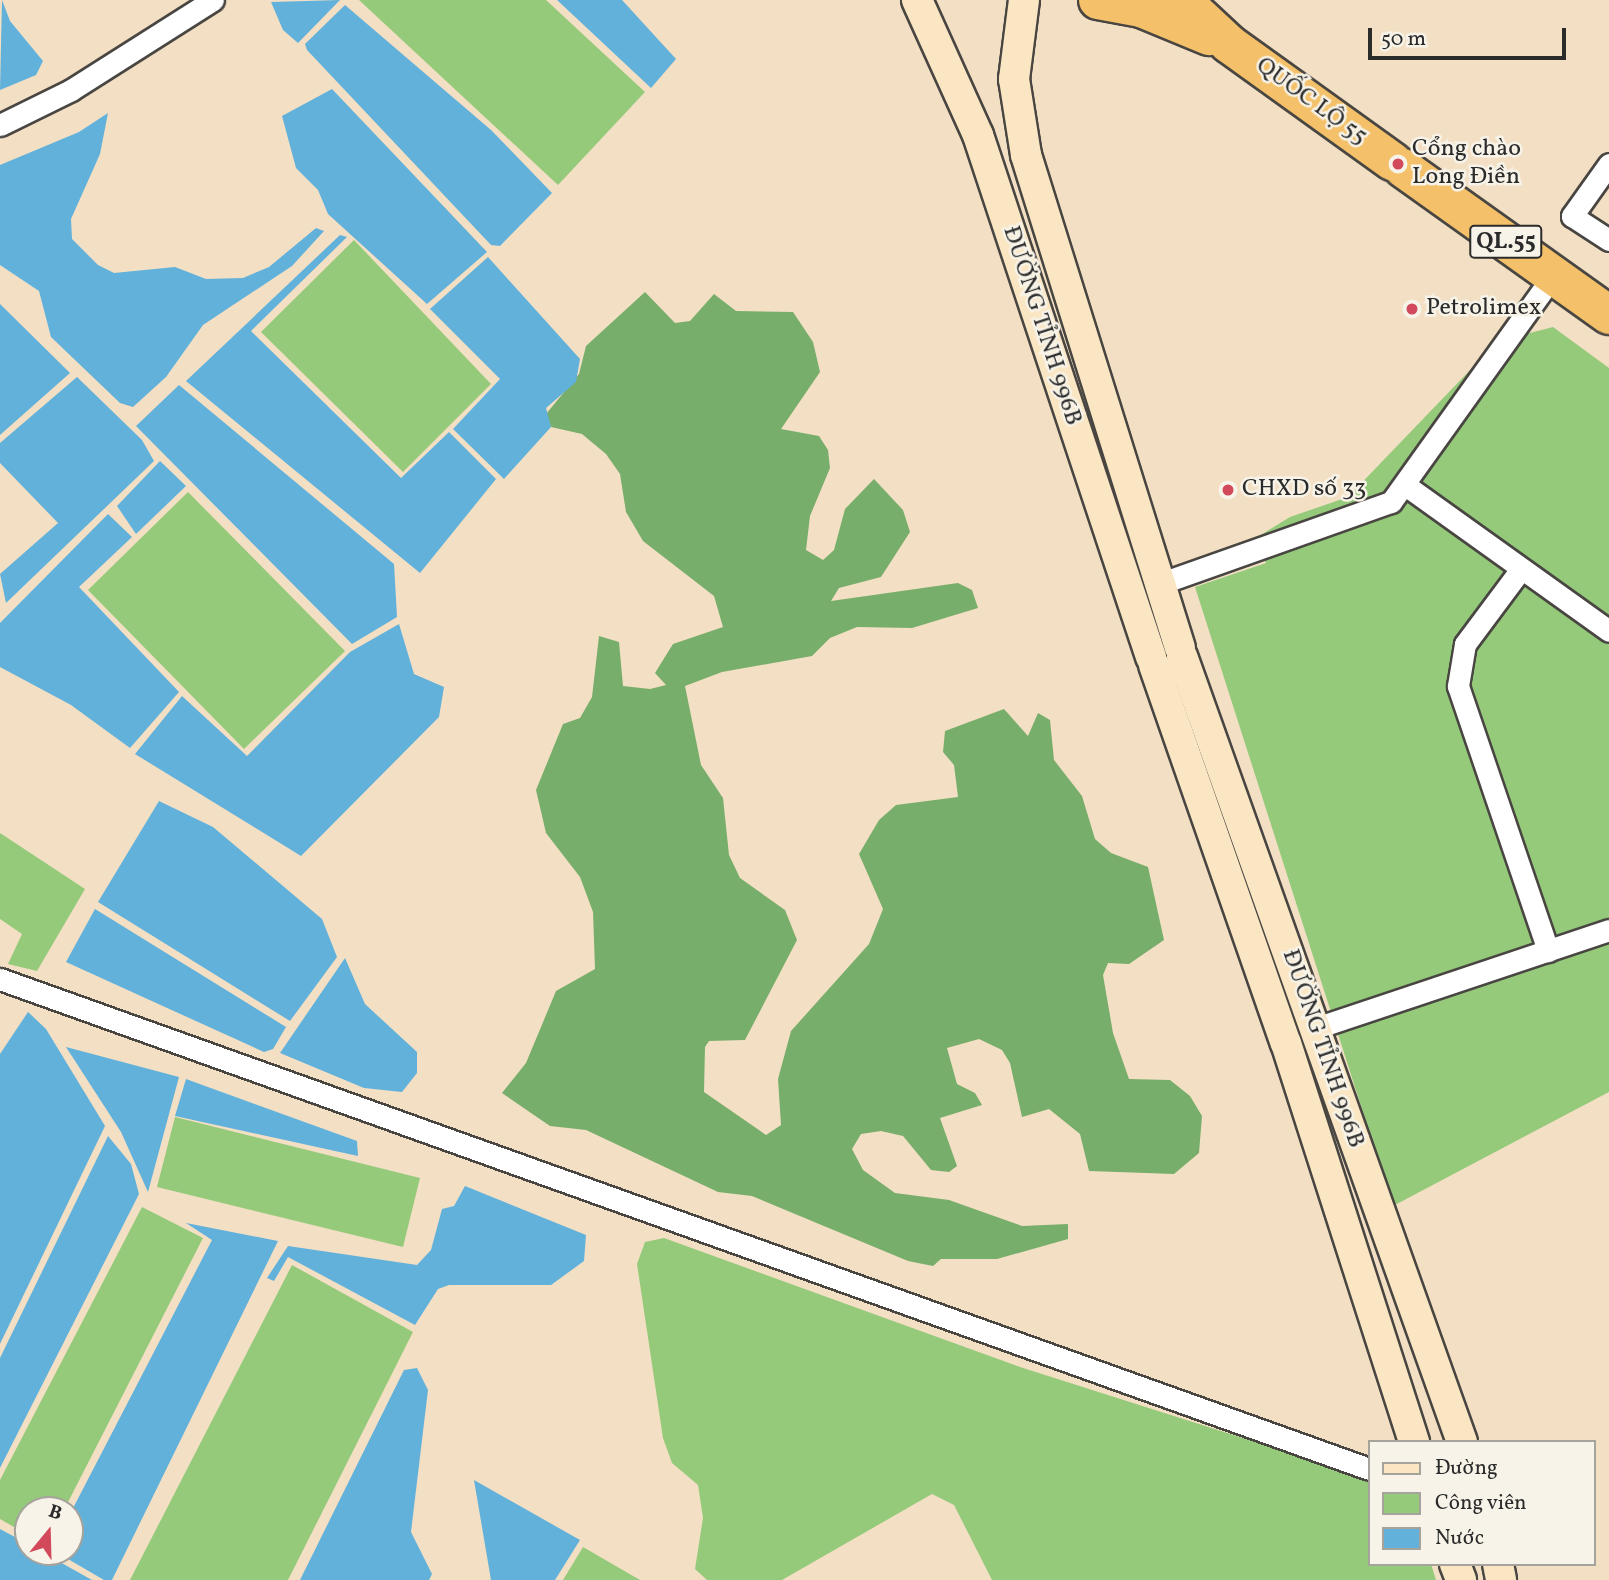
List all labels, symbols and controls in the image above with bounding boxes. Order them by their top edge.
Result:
scale bar [1371,14,1569,58]
text: 50 m [1381,25,1426,54]
street label: QUỐC LỘ 55 [1250,52,1372,152]
place label: Cổng chào Long Điền [1412,136,1521,192]
marker: Cổng chào Long Điền [1390,156,1406,172]
street label: ĐƯỜNG TỈNH 996B [995,222,1087,430]
road number: QL.55 [1469,222,1543,262]
place label: Petrolimex [1426,295,1541,323]
marker: Petrolimex [1404,301,1420,317]
place label: CHXD số 33 [1242,476,1366,504]
marker: CHXD số 33 [1220,482,1236,498]
street label: ĐƯỜNG TỈNH 996B [1274,946,1370,1152]
legend [1368,1440,1595,1566]
text: Đường [1435,1454,1498,1483]
text: Công viên [1435,1489,1527,1518]
north arrow [14,1496,84,1566]
text: B [45,1499,65,1527]
text: Nước [1435,1524,1484,1553]

